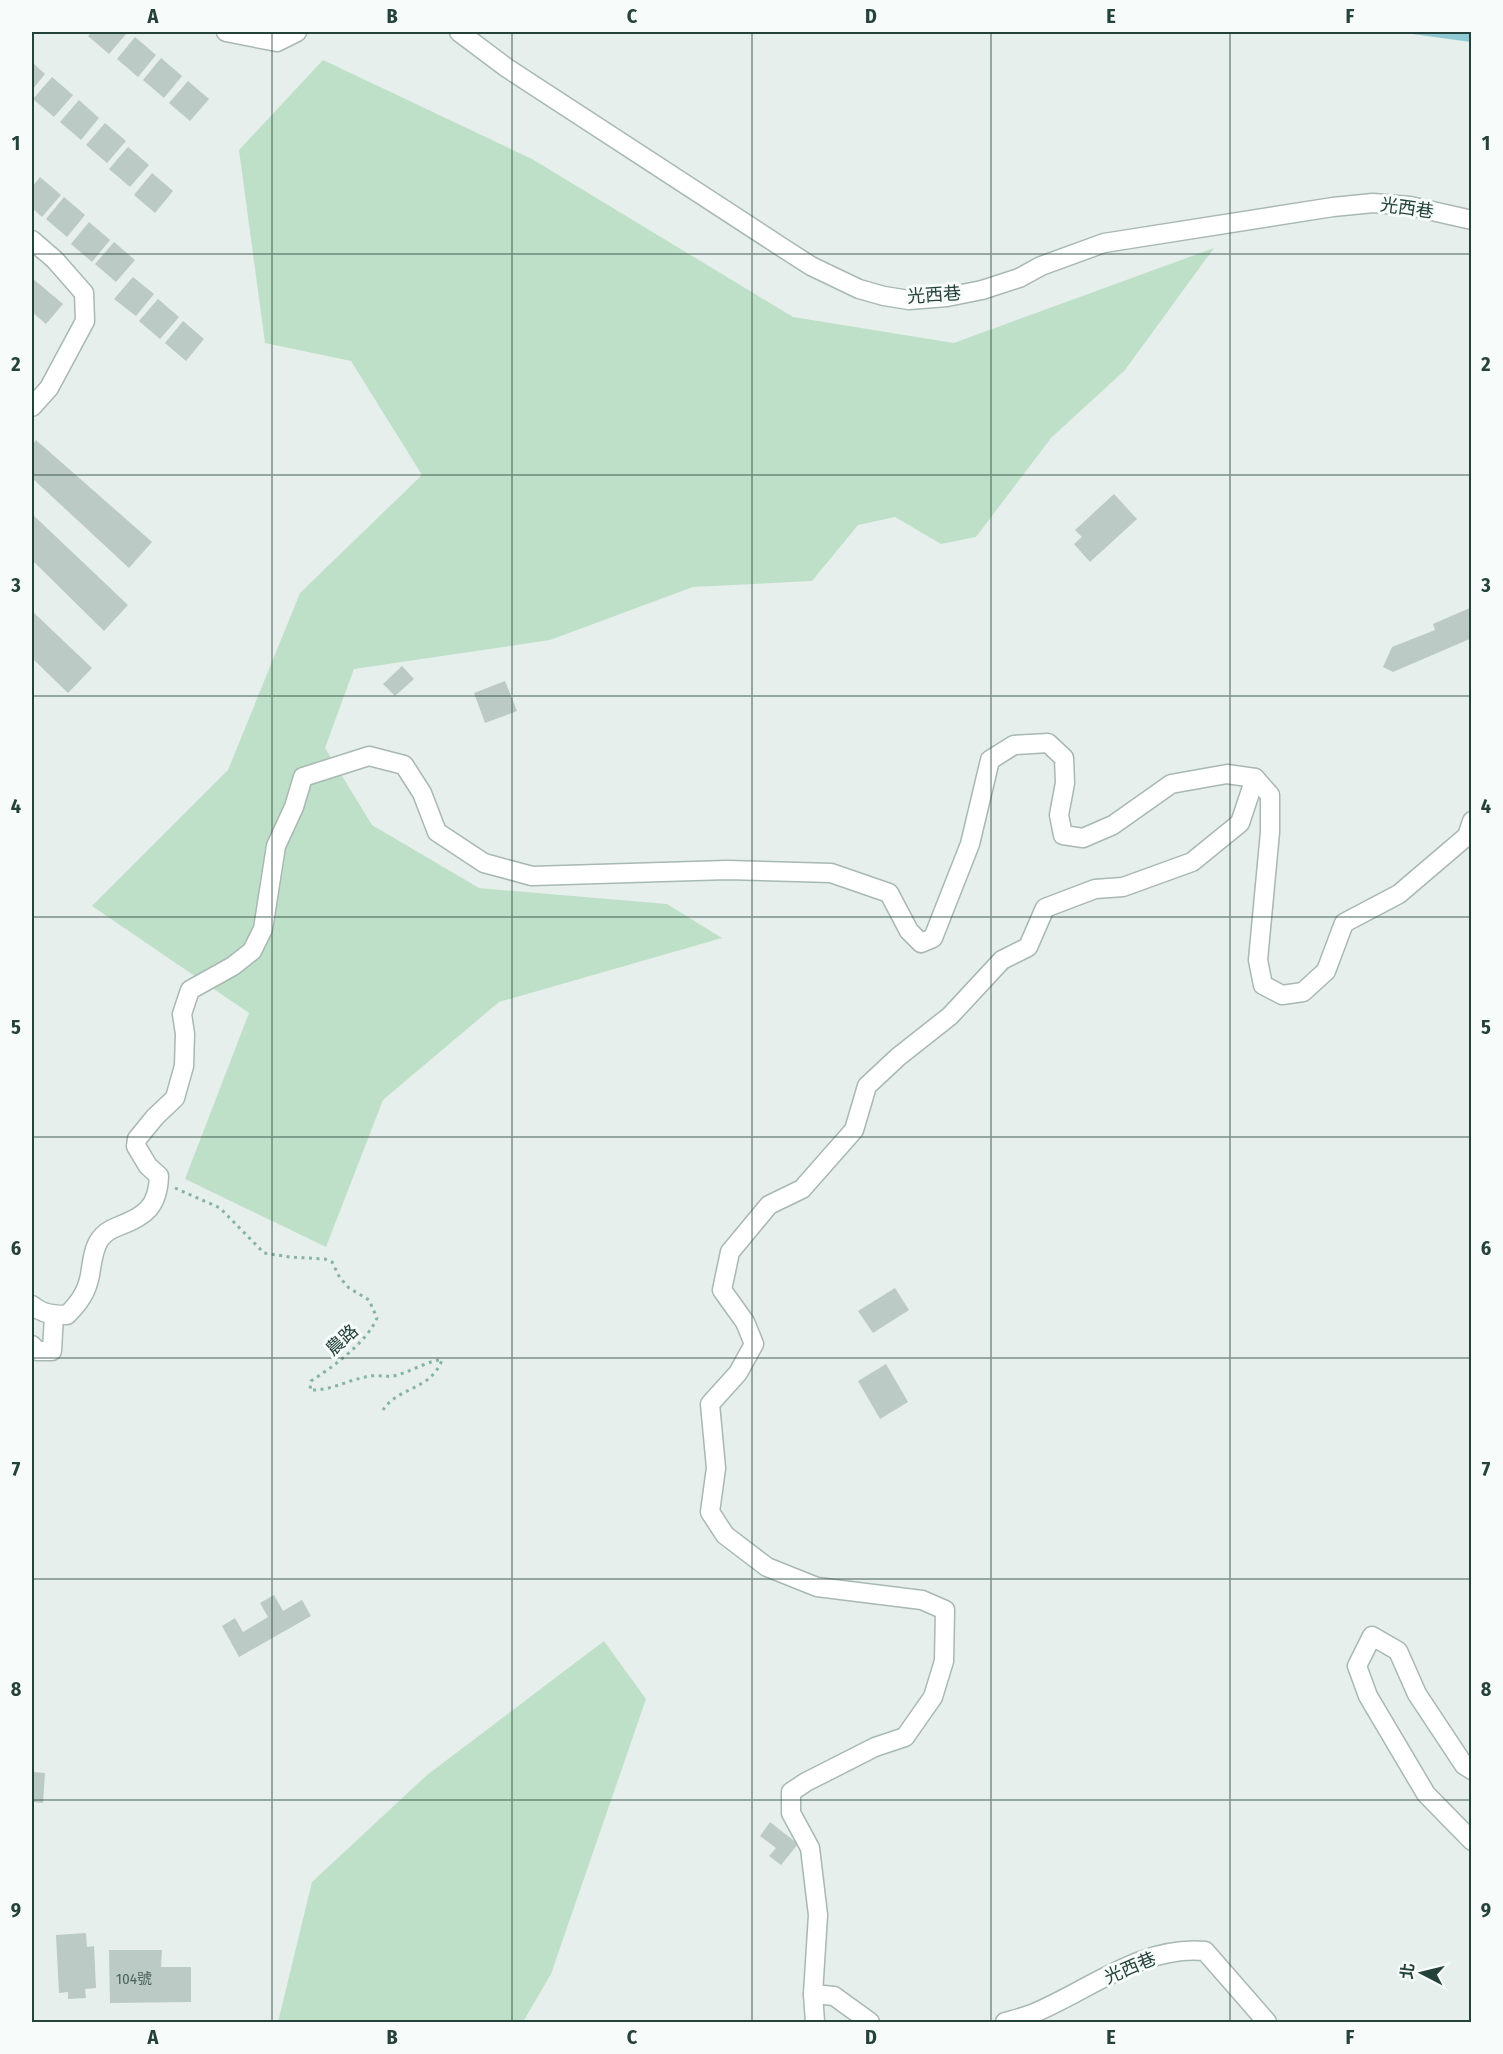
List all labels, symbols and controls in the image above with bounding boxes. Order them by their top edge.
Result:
text: A [147,4,160,28]
text: B [386,4,398,28]
text: C [627,4,638,28]
text: D [865,4,877,28]
text: E [1106,4,1116,28]
text: F [1346,4,1355,28]
text: 1 [12,131,20,155]
text: 1 [1482,131,1490,155]
street label: 光西巷 [1379,193,1435,223]
street label: 光西巷 [906,282,962,308]
text: 2 [10,352,21,376]
text: 2 [1480,352,1491,376]
text: 3 [10,573,21,597]
text: 3 [1480,573,1491,597]
text: 4 [11,794,21,818]
text: 4 [1481,794,1491,818]
text: 5 [11,1015,21,1039]
text: 5 [1481,1015,1491,1039]
text: 6 [11,1236,21,1260]
text: 6 [1481,1236,1491,1260]
street label: 農路 [321,1320,363,1360]
text: 7 [12,1457,21,1481]
text: 7 [1482,1457,1491,1481]
text: 8 [11,1677,22,1701]
text: 8 [1481,1677,1492,1701]
text: 9 [11,1898,21,1922]
text: 9 [1481,1898,1491,1922]
north arrow [1392,1943,1452,2003]
street label: 光西巷 [1101,1947,1159,1989]
text: 北 [1397,1962,1418,1980]
house number: 104號 [116,1970,152,1988]
text: A [147,2025,160,2049]
text: B [386,2025,398,2049]
text: C [627,2025,638,2049]
text: D [865,2025,877,2049]
text: E [1106,2025,1116,2049]
text: F [1346,2025,1355,2049]

